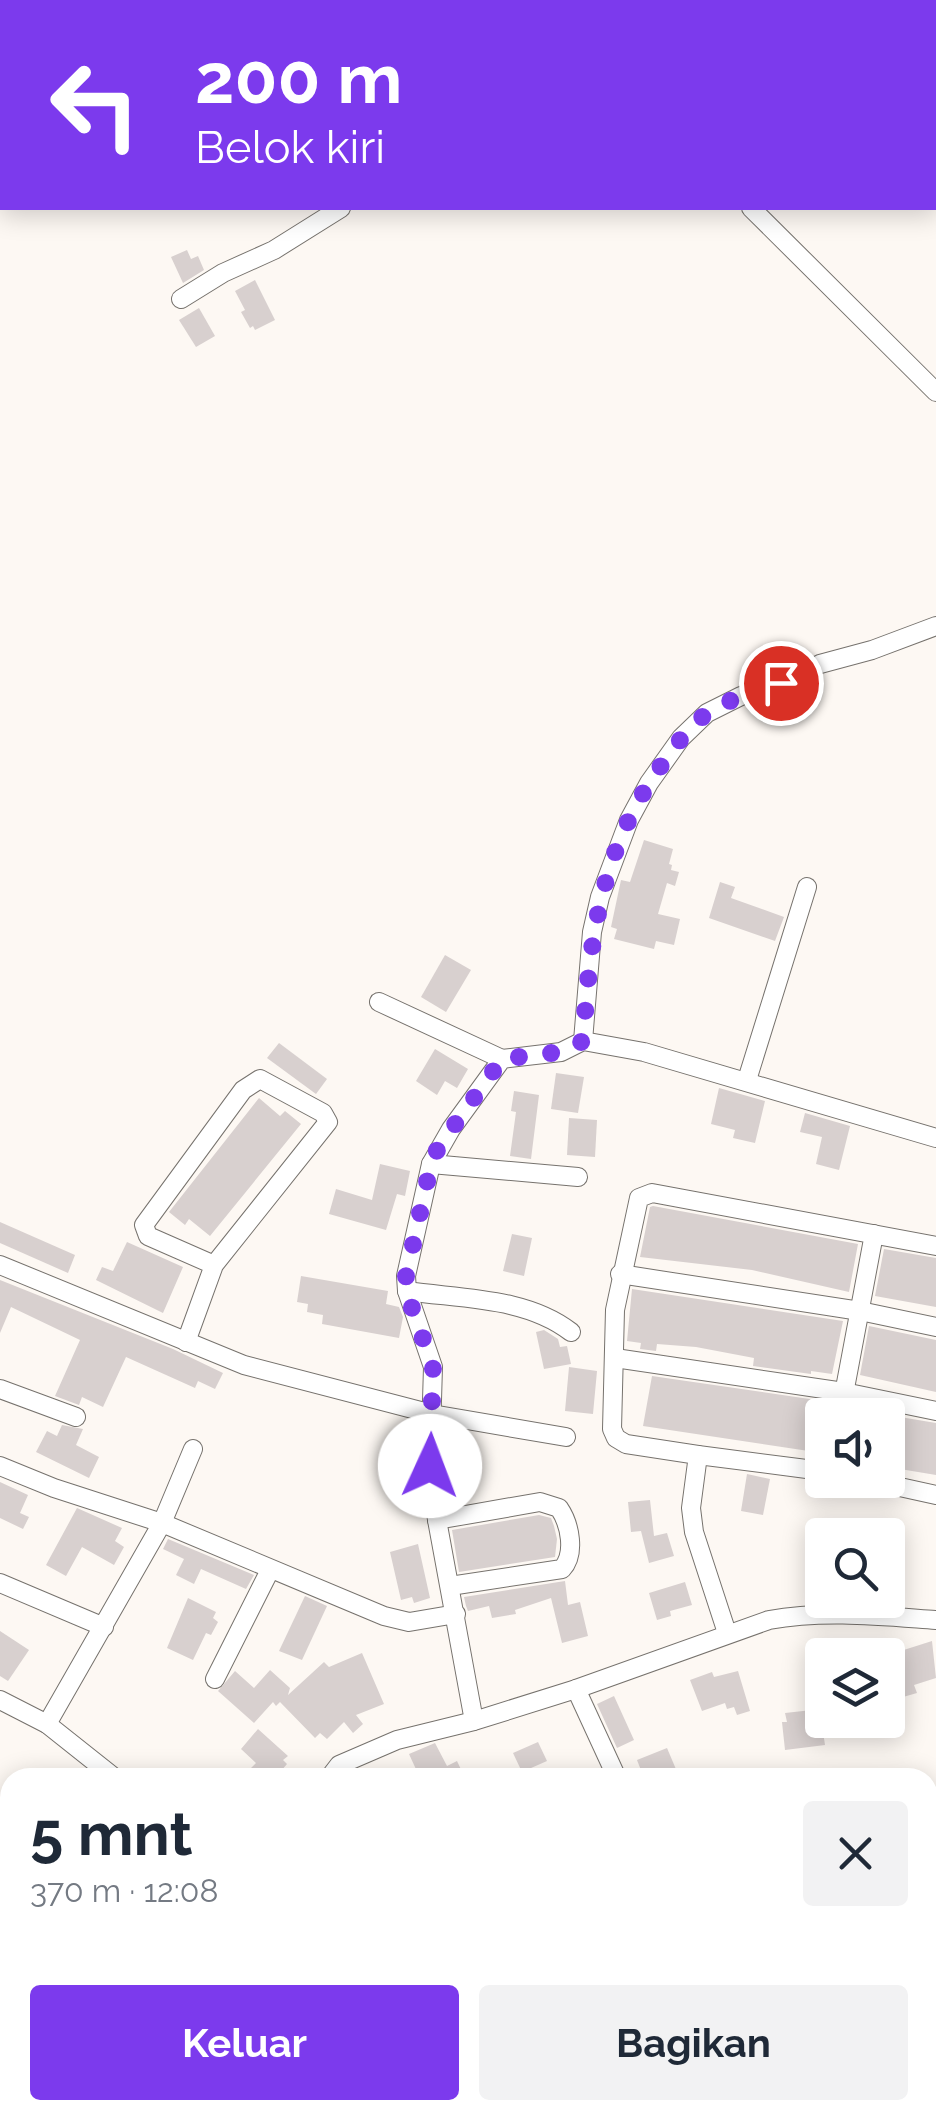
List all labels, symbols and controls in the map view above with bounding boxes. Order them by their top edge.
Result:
text: 200 m [195,37,402,119]
icon: left [30,40,160,170]
text: Belok kiri [195,121,385,174]
pin [739,641,824,726]
icon: arrive [754,656,809,711]
map controls [805,1398,905,1738]
button: sound [805,1398,905,1498]
position arrow [378,1414,482,1518]
button: search [805,1518,905,1618]
button: layers [805,1638,905,1738]
text: 5 mnt [30,1799,193,1869]
button: close [803,1801,908,1906]
text: 370 m · 12:08 [30,1872,218,1909]
button: Keluar [30,1985,459,2100]
button: Bagikan [479,1985,908,2100]

